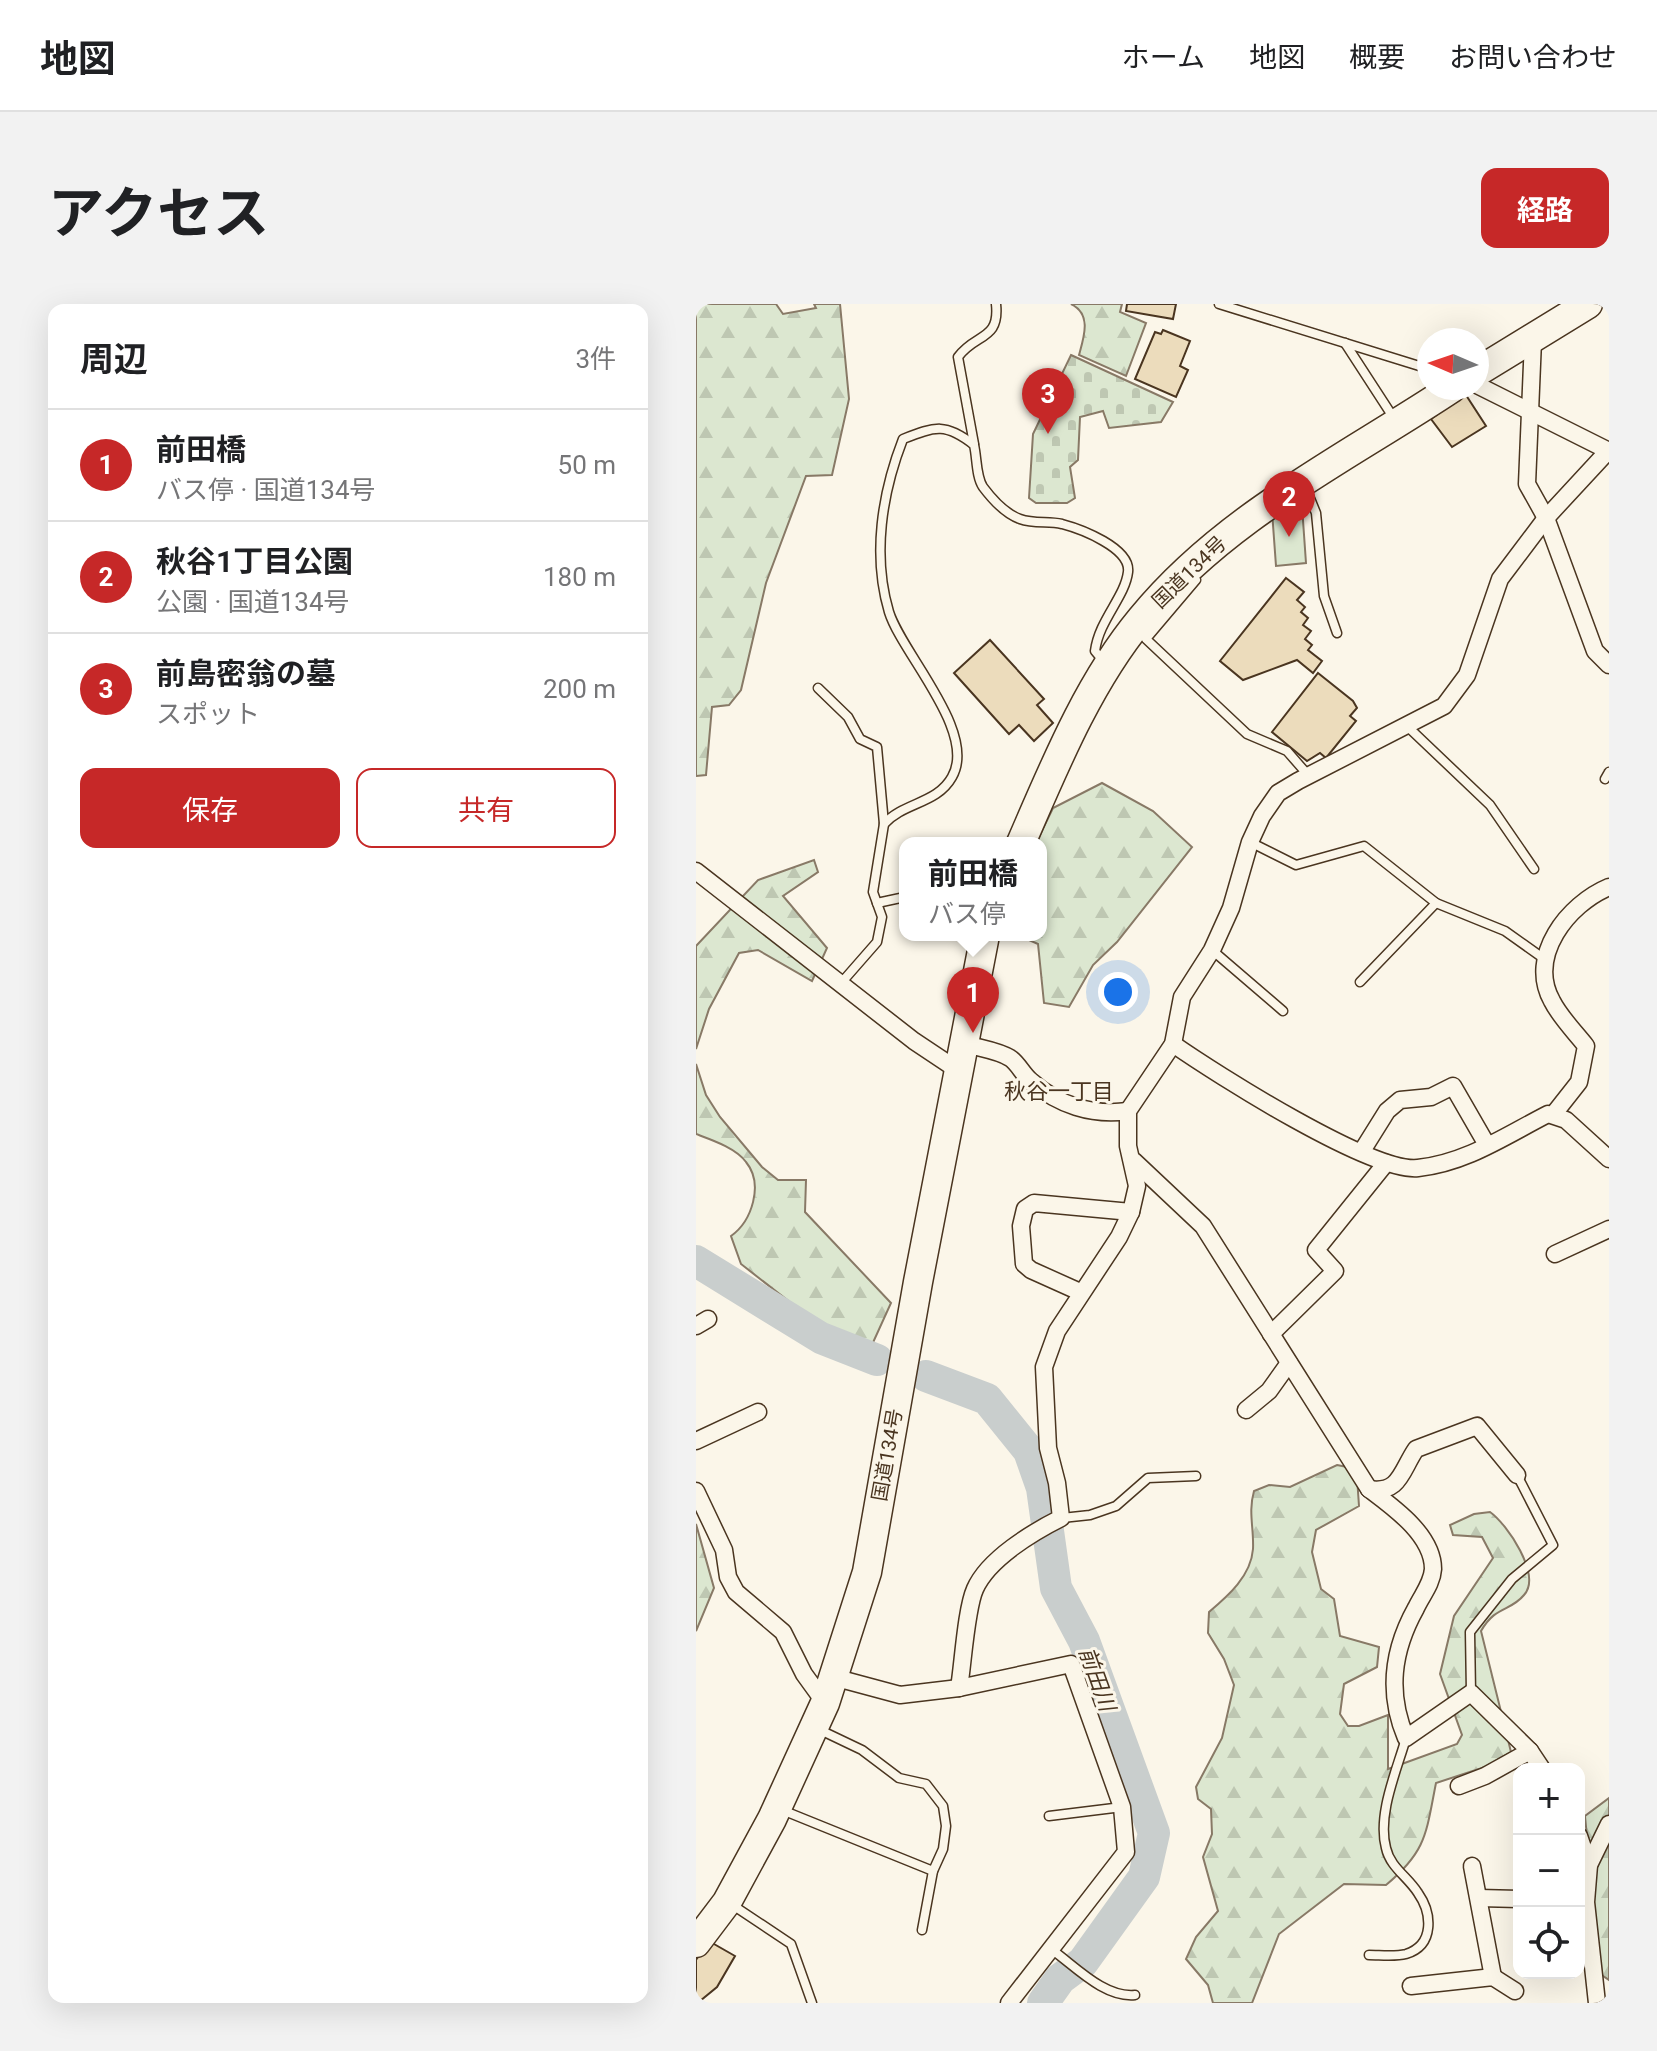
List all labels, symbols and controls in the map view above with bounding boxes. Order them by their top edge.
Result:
text: 地図 [40,37,116,81]
text: ホーム [1122,41,1205,74]
text: 地図 [1249,41,1305,74]
text: 概要 [1349,41,1405,74]
text: お問い合わせ [1449,41,1617,74]
button: 経路 [1481,168,1609,248]
text: アクセス [48,181,269,247]
north arrow [1417,328,1489,400]
text: 周辺 [80,339,148,379]
text: 3件 [575,344,616,374]
pin: 3 [1022,368,1074,434]
text: 前田橋 [156,432,246,467]
text: 1 [99,450,113,480]
text: 50 m [558,450,616,480]
pin: 2 [1263,471,1315,537]
text: バス停 · 国道134号 [156,475,376,505]
street label: 国道134号 [1147,531,1231,613]
text: 秋谷1丁目公園 [156,544,353,579]
text: 2 [99,562,113,592]
text: 180 m [543,562,616,592]
text: 公園 · 国道134号 [156,587,350,617]
text: 前島密翁の墓 [156,656,336,691]
text: 3 [99,674,113,704]
text: 200 m [543,674,616,704]
text: スポット [156,699,260,729]
button: 保存 [80,768,340,848]
button: 共有 [356,768,616,848]
popup [899,837,1047,941]
text: 前田橋 [928,856,1018,891]
text: バス停 [928,899,1006,929]
pin: 1 [947,967,999,1033]
your location [1098,972,1138,1012]
district label: 秋谷一丁目 [1004,1079,1114,1104]
street label: 国道134号 [867,1407,907,1503]
water label: 前田川 [1074,1644,1121,1716]
map controls [1513,1763,1585,1979]
button: + [1513,1763,1585,1835]
button: − [1513,1835,1585,1907]
button: locate [1513,1907,1585,1979]

